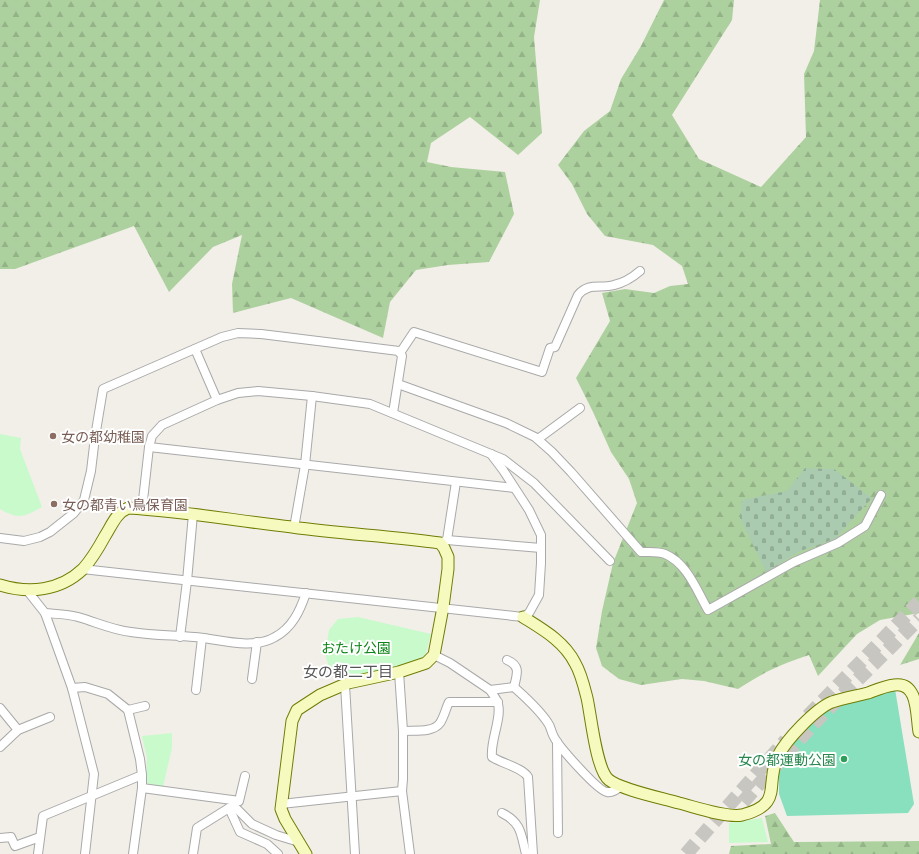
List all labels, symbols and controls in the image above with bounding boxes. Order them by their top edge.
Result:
place label: 女の都幼稚園 [61,427,145,446]
marker: 女の都幼稚園 [48,431,58,441]
place label: 女の都青い鳥保育園 [62,495,188,514]
marker: 女の都青い鳥保育園 [49,499,59,509]
park label: おたけ公園 [321,638,391,657]
district label: 女の都二丁目 [303,661,393,681]
place label: 女の都運動公園 [738,750,836,769]
marker: 女の都運動公園 [839,754,849,764]

